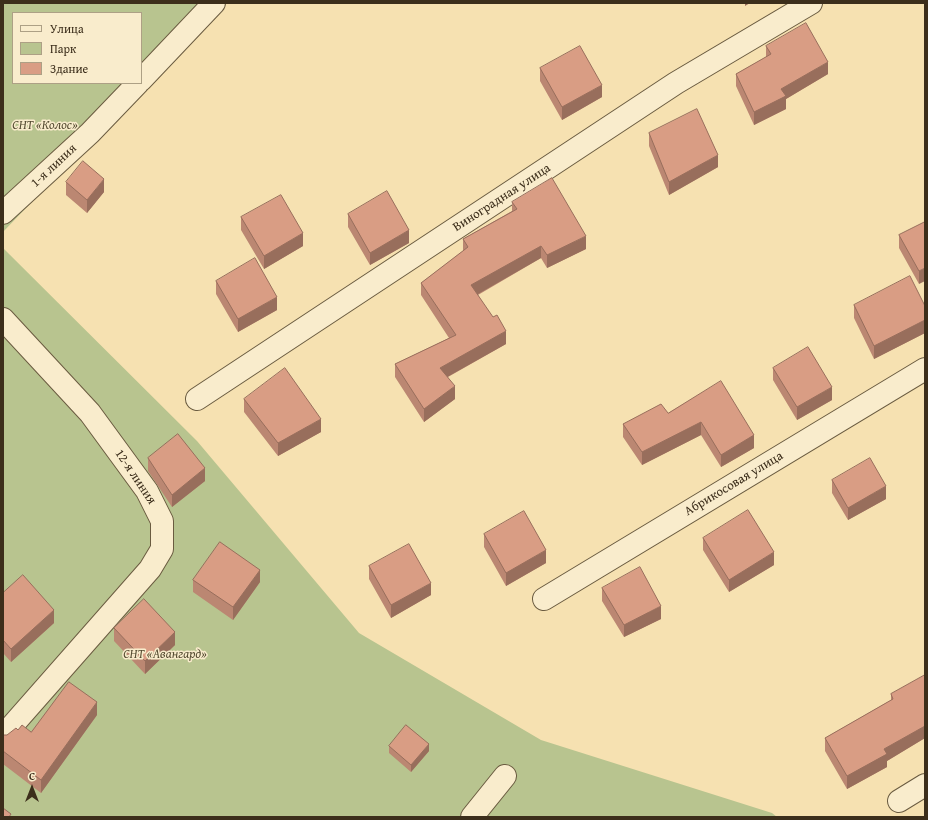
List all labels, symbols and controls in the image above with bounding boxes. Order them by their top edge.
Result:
legend [12,12,142,84]
text: Улица [50,20,84,37]
text: Парк [50,40,76,57]
text: Здание [50,60,88,77]
park label: СНТ «Колос» [12,118,78,134]
street label: 1-я линия [28,141,80,191]
street label: Виноградная улица [450,161,554,235]
street label: 12-я линия [111,446,159,508]
street label: Абрикосовая улица [682,448,786,520]
park label: СНТ «Авангард» [123,647,207,663]
north arrow [12,768,52,808]
text: С [29,768,35,784]

